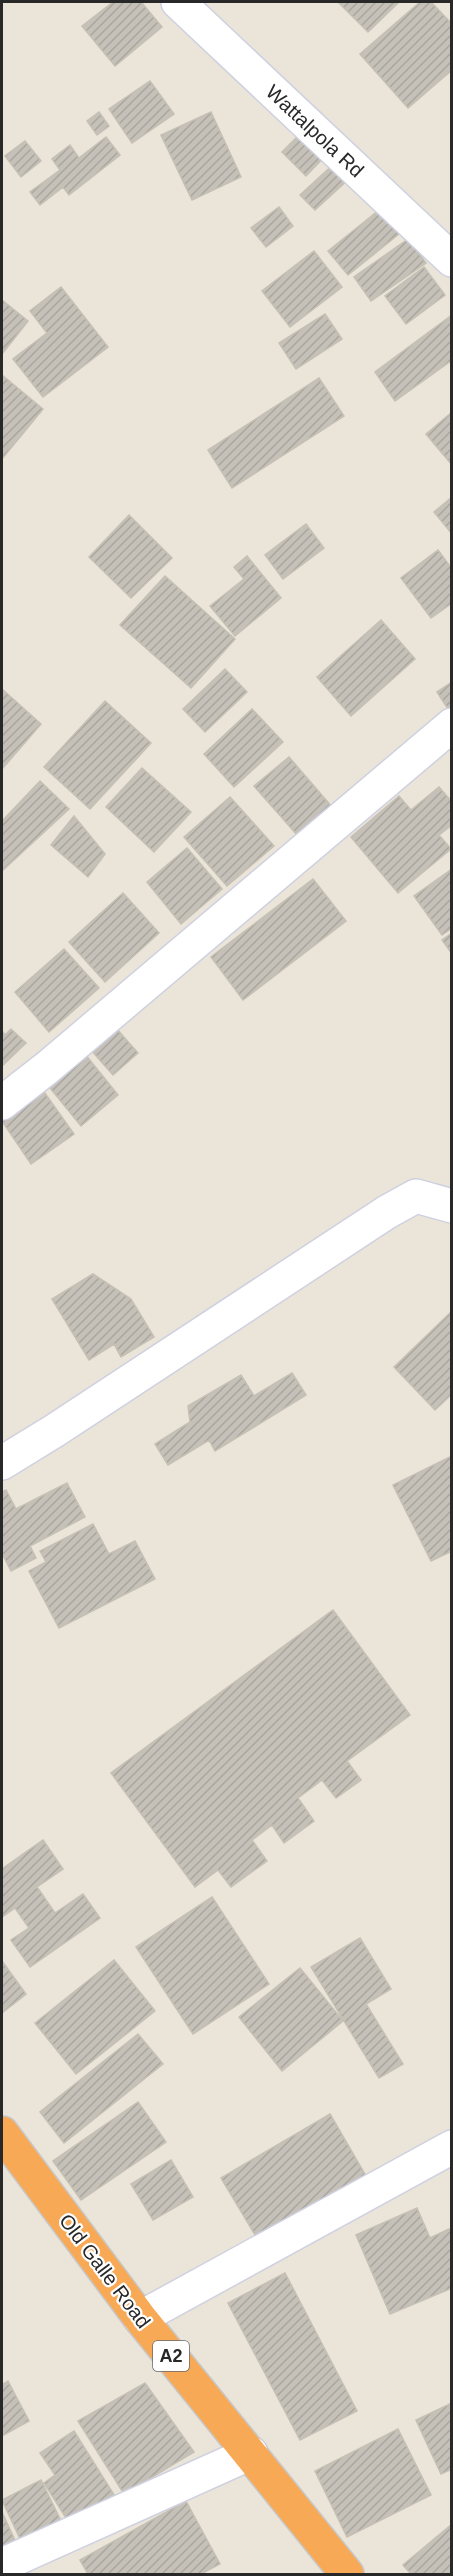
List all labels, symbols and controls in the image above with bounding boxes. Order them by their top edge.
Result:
street label: Wattalpola Rd [262,80,368,182]
street label: Old Galle Road [55,2210,155,2332]
road number: A2 [153,2341,189,2371]

